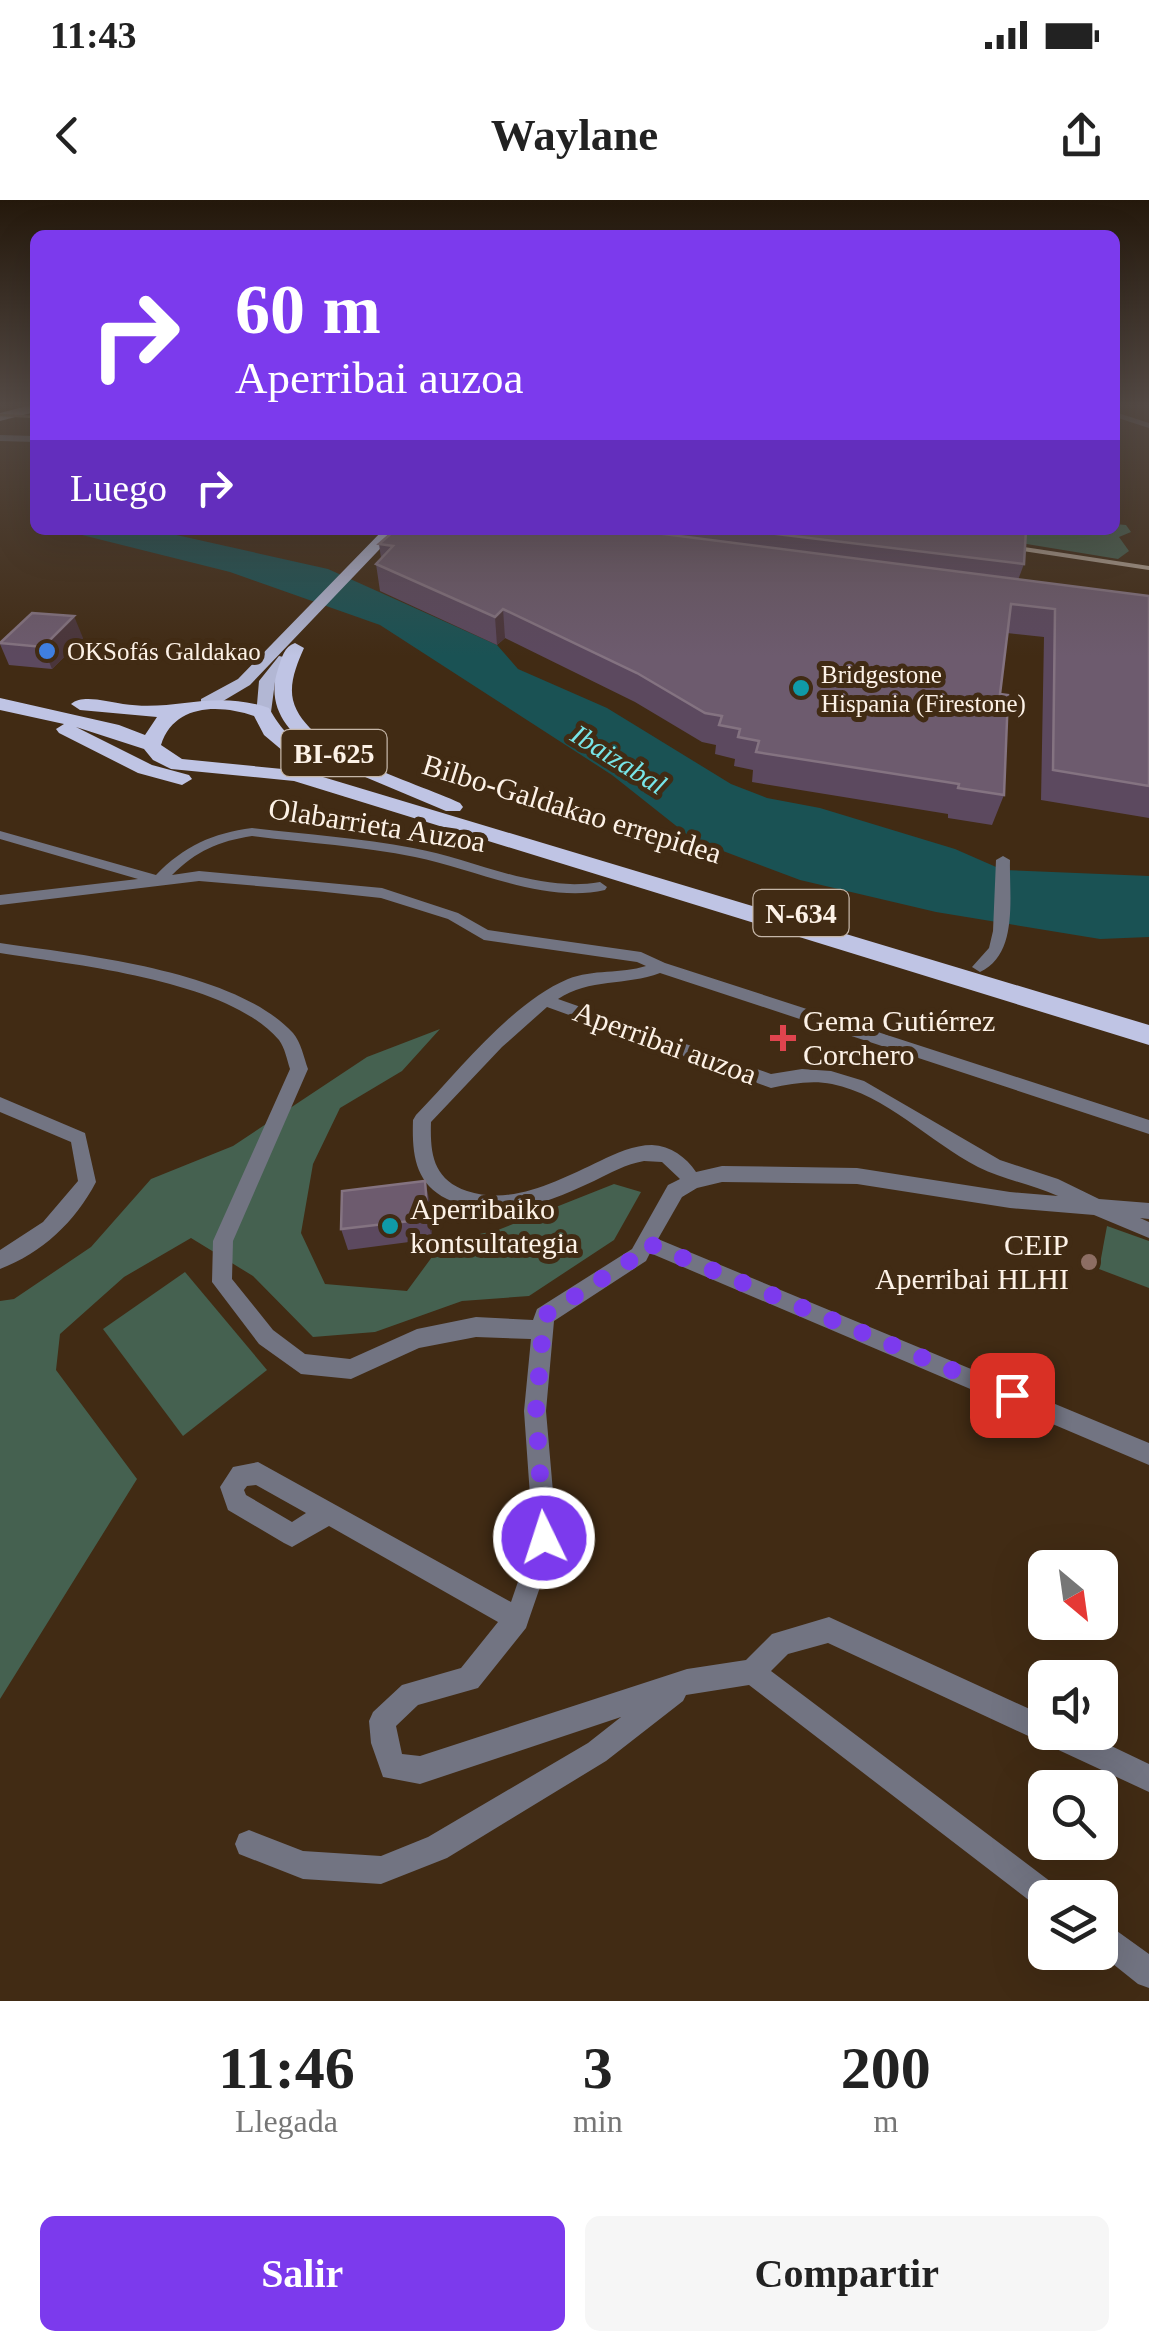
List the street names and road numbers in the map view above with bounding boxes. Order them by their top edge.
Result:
road number: BI-625 [282,730,386,776]
street label: Bilbo-Galdakao errepidea [419,747,726,870]
street label: Olabarrieta Auzoa [266,791,488,858]
road number: N-634 [754,890,848,936]
street label: Aperribai auzoa [569,994,761,1091]

